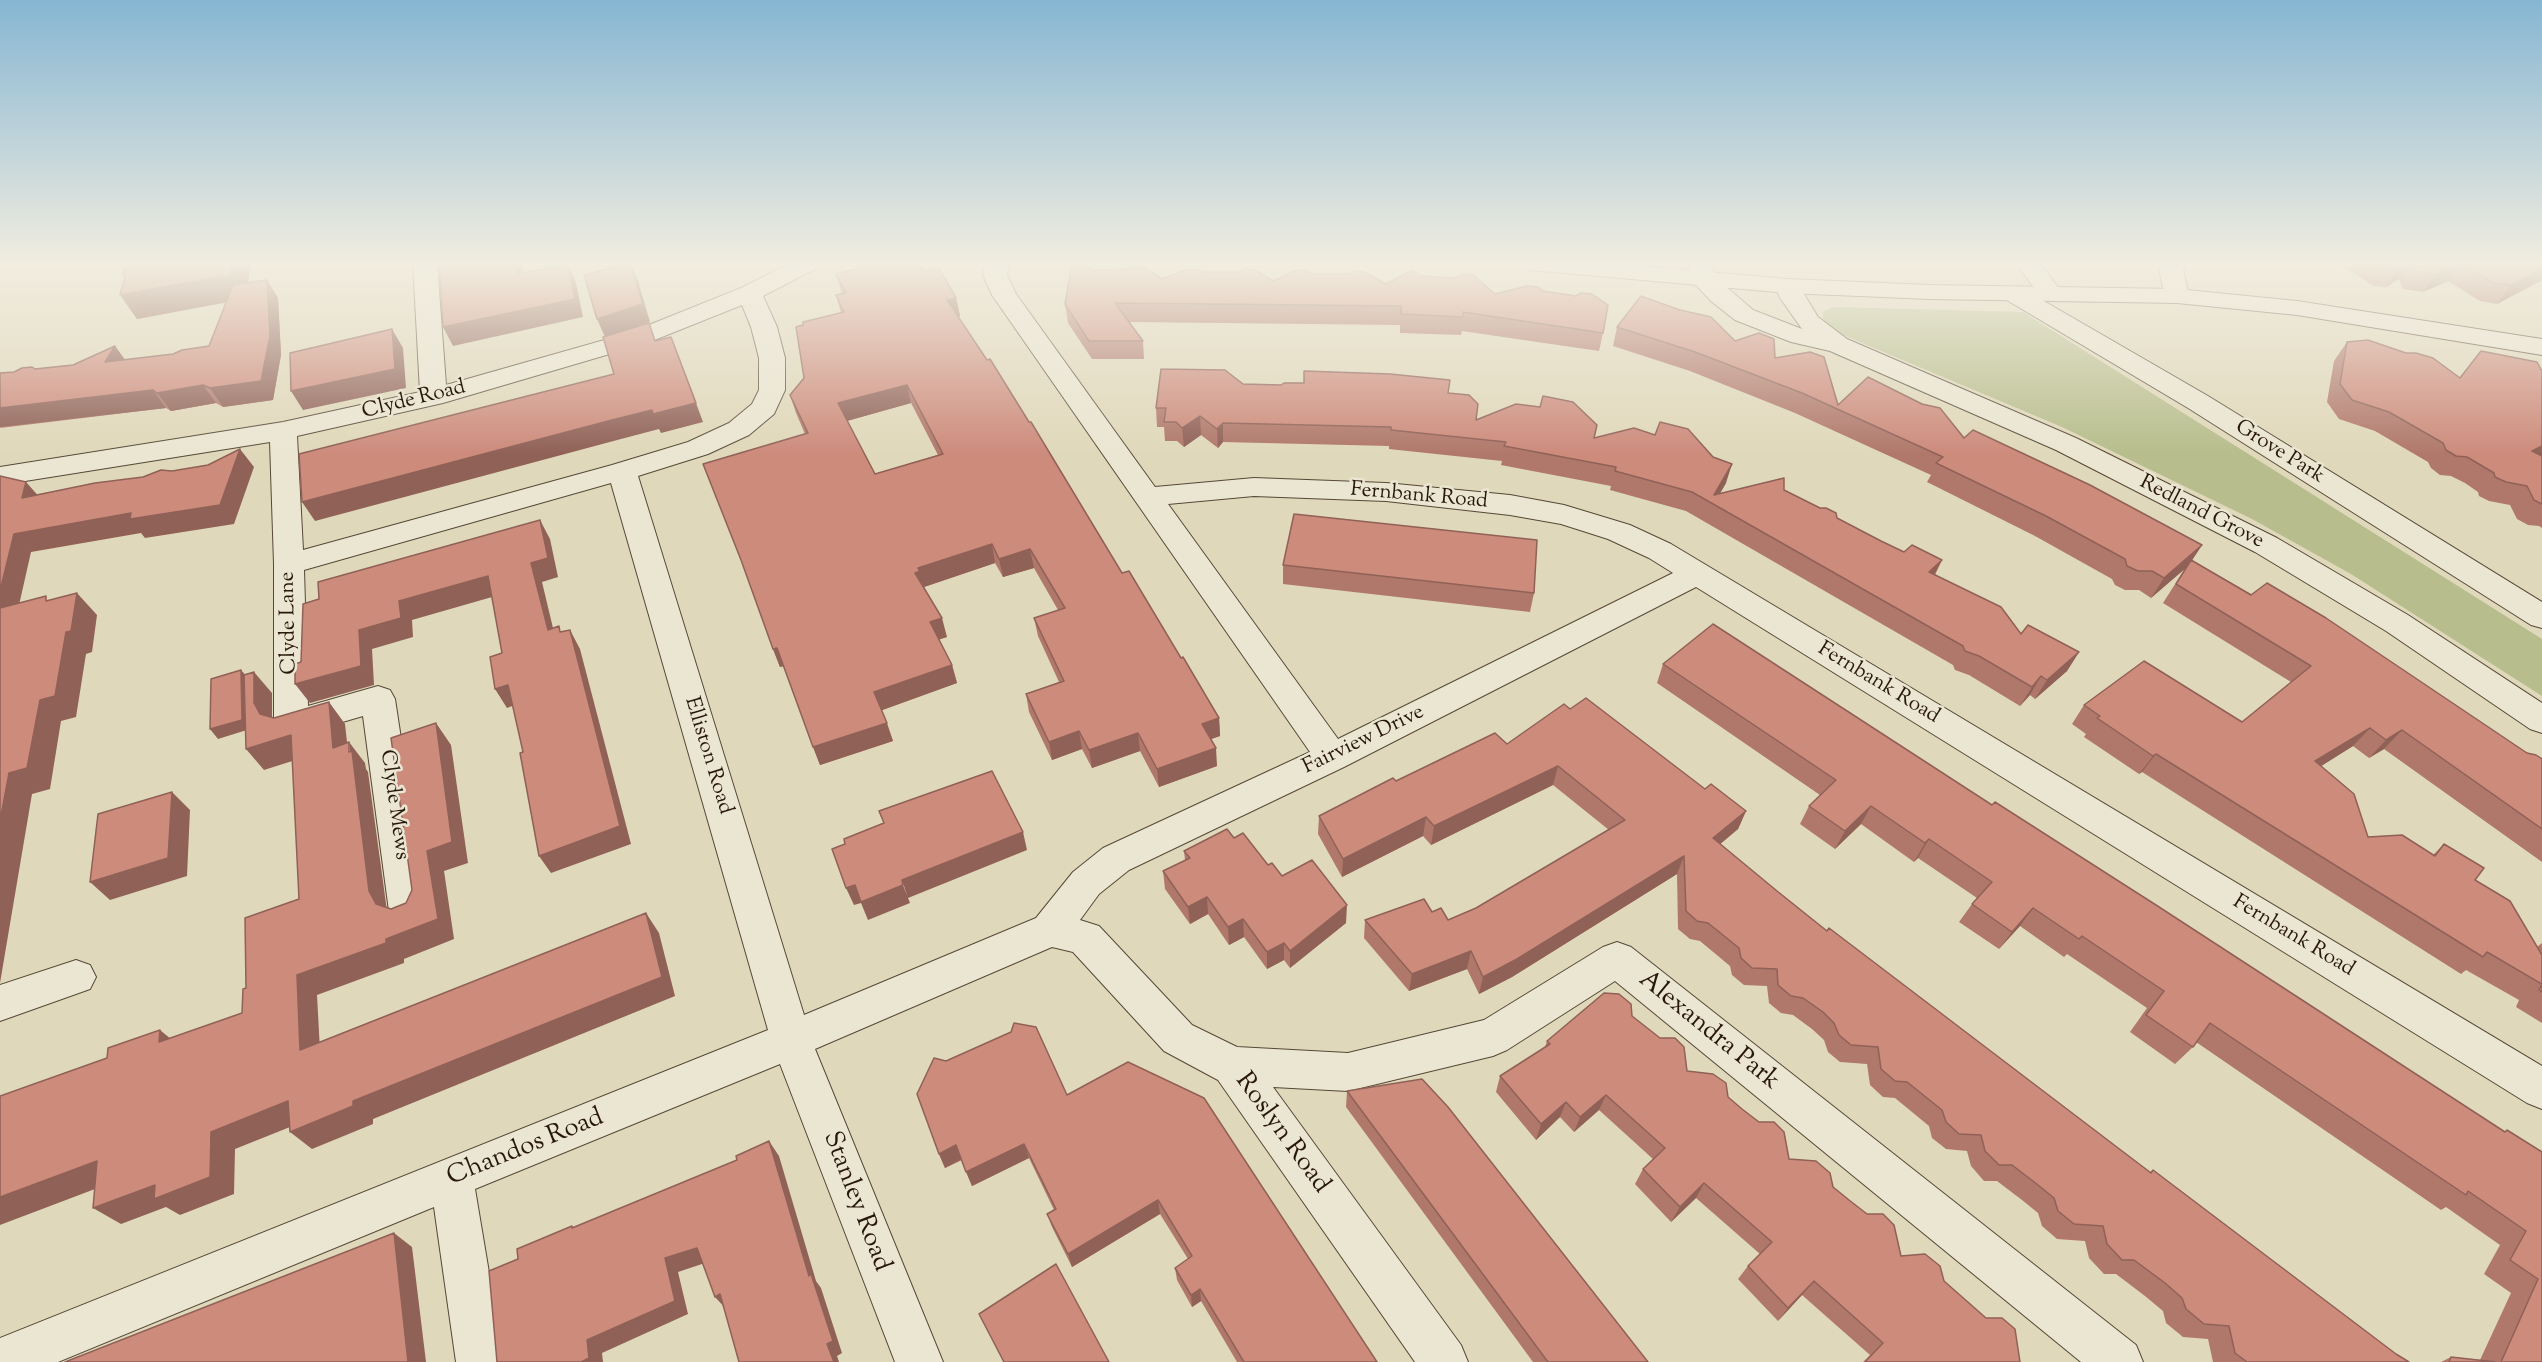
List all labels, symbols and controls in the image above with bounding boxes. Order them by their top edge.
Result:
street label: Clyde Road [360,376,468,426]
street label: Grove Park [2230,416,2328,490]
street label: Redland Grove [2135,471,2267,555]
street label: Fernbank Road [1349,478,1489,516]
street label: Clyde Lane [277,571,303,675]
street label: Fernbank Road [1812,638,1944,730]
street label: Elliston Road [677,694,737,818]
street label: Fairview Drive [1299,701,1429,781]
street label: Clyde Mews [373,748,413,862]
street label: Fernbank Road [2227,891,2359,983]
street label: Alexandra Park [1631,966,1785,1098]
street label: Roslyn Road [1227,1068,1335,1200]
street label: Chandos Road [443,1103,609,1195]
street label: Stanley Road [814,1128,896,1276]

